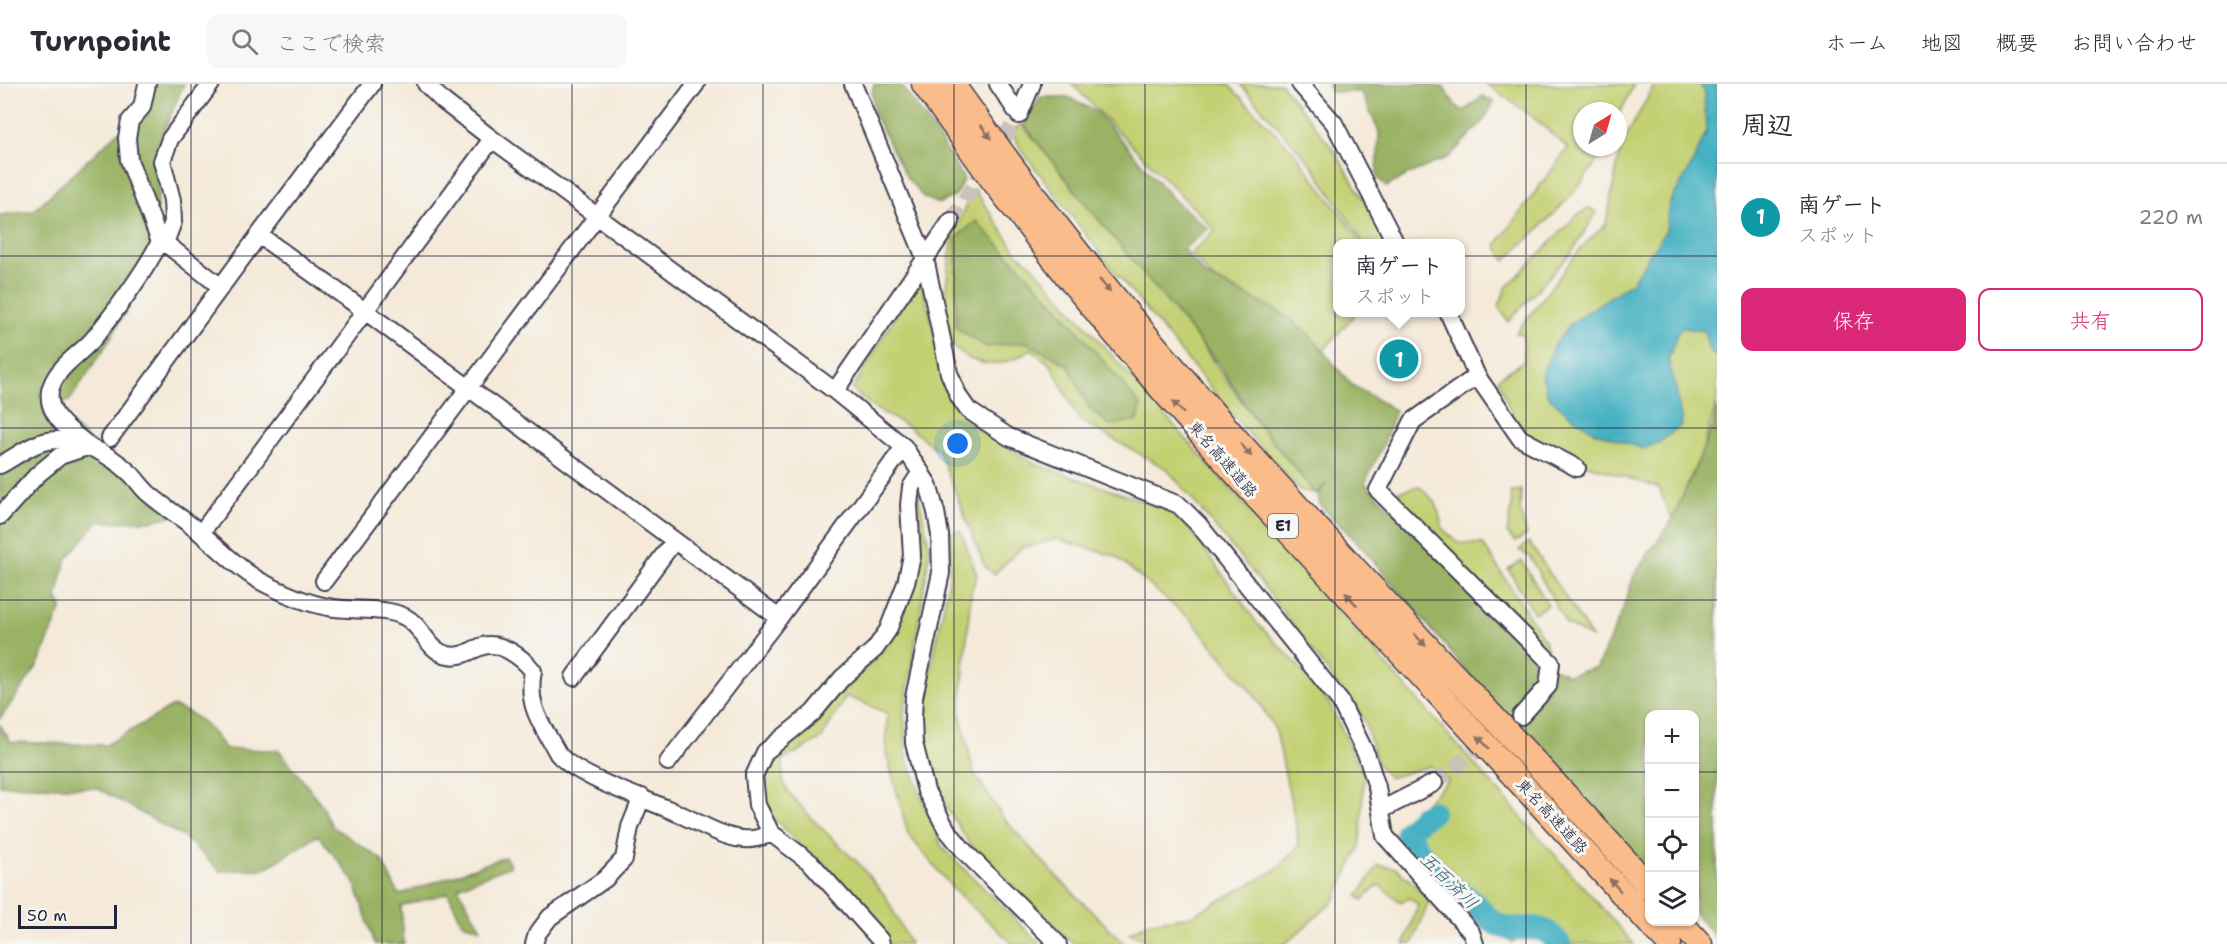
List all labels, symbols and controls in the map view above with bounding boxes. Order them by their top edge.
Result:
search box [207,14,627,68]
text: Turnpoint [30,22,171,60]
icon: search [228,25,261,58]
text: ここで検索 [276,29,386,58]
text: ホーム [1826,29,1888,57]
text: 地図 [1921,29,1963,57]
text: 概要 [1996,29,2038,57]
text: お問い合わせ [2071,29,2197,57]
north arrow [1573,102,1627,156]
text: 周辺 [1741,107,1793,142]
one-way arrow [980,124,992,139]
text: 南ゲート [1798,190,1886,219]
text: 1 [1756,204,1765,230]
text: 220 m [2139,204,2203,230]
text: スポット [1798,222,1878,248]
popup [1333,239,1465,317]
text: 南ゲート [1355,251,1443,280]
one-way arrow [1098,278,1111,293]
text: スポット [1355,283,1435,309]
button: 保存 [1741,288,1966,351]
button: 共有 [1978,288,2203,351]
pin: 1 [1380,336,1418,382]
one-way arrow [1171,400,1185,415]
street label: 東名高速道路 [1184,416,1262,502]
your location [943,429,972,458]
one-way arrow [1239,442,1252,457]
road number: E1 [1268,514,1298,538]
one-way arrow [1345,592,1358,607]
one-way arrow [1413,633,1427,647]
map controls [1645,710,1699,926]
button: + [1645,710,1699,764]
one-way arrow [1477,735,1491,749]
button: − [1645,764,1699,818]
street label: 東名高速道路 [1512,774,1592,858]
button: locate [1645,818,1699,872]
water label: 五百済川 [1415,847,1483,915]
button: layers [1645,872,1699,926]
one-way arrow [1609,878,1623,892]
scale bar [18,902,117,930]
text: 50 m [27,905,67,926]

